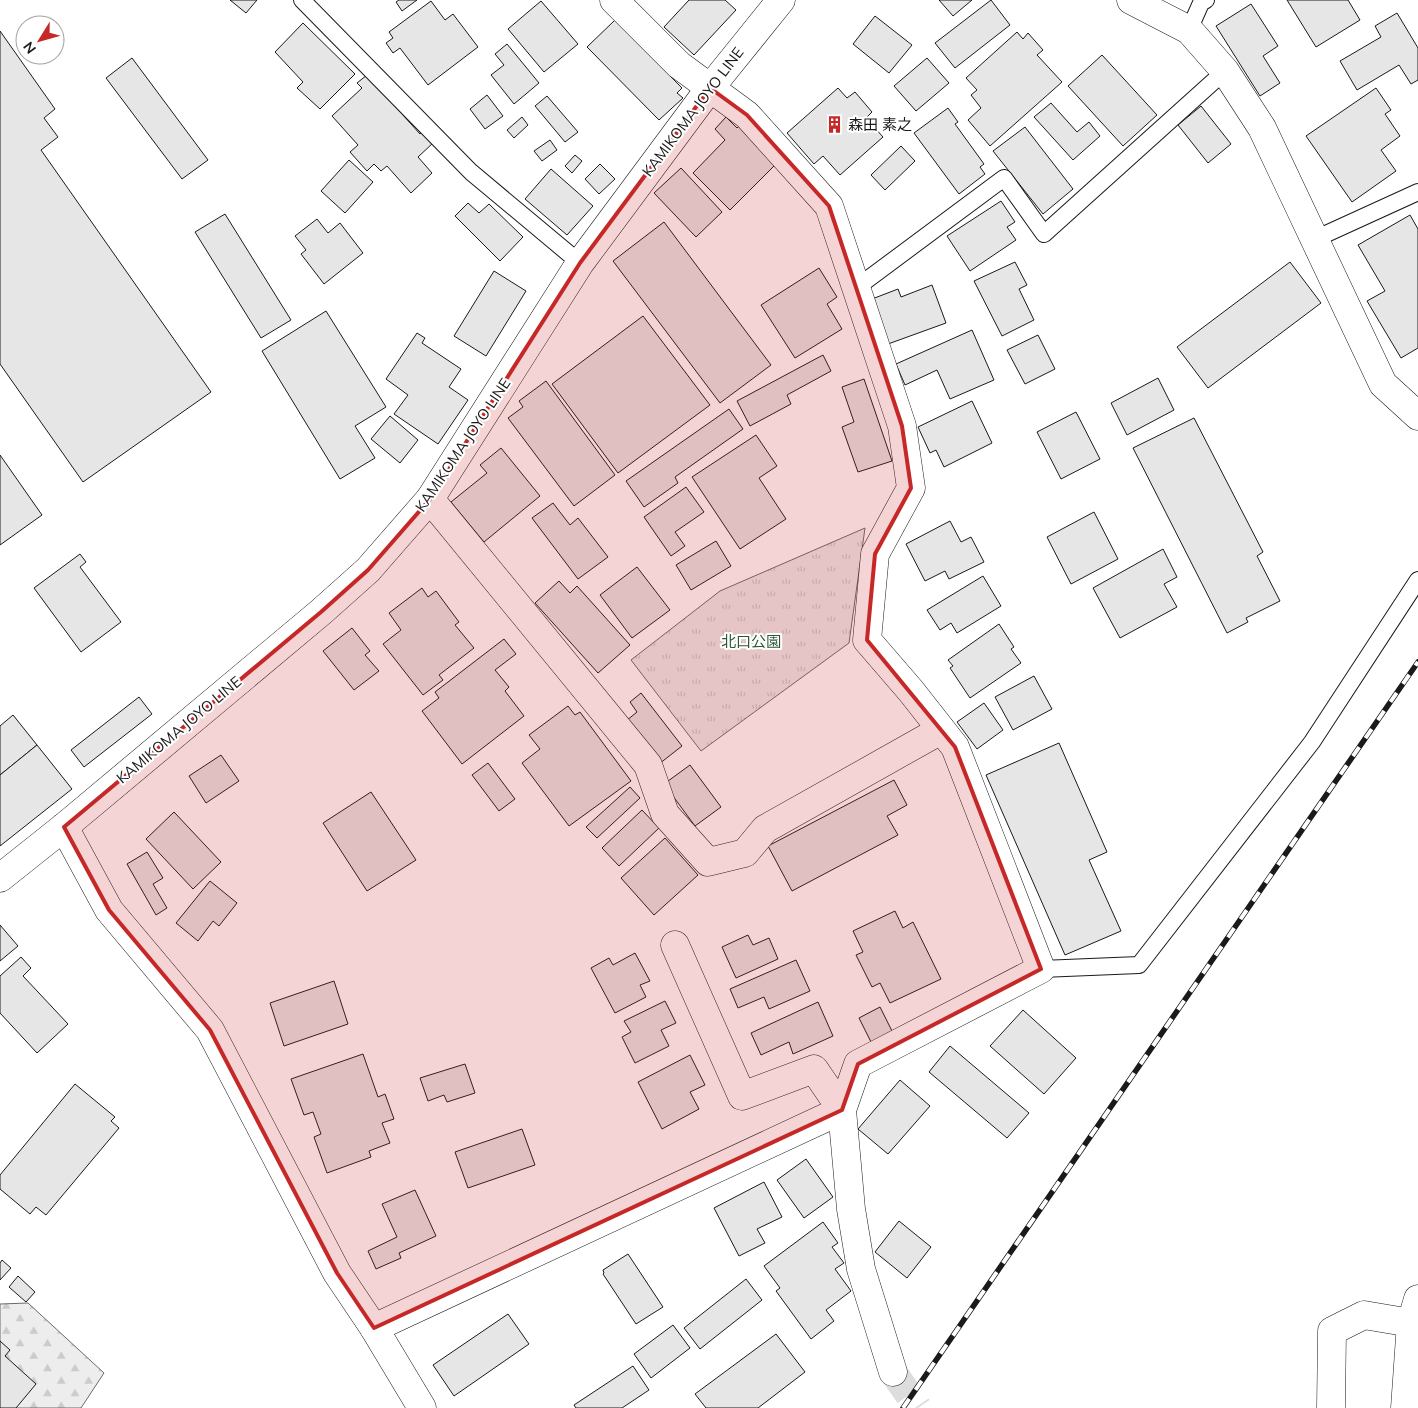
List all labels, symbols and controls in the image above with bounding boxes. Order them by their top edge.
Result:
north arrow [15,15,65,65]
text: N [19,38,40,57]
street label: KAMIKOMA JOYO LINE [638,43,748,180]
building icon: 森田 素之 [824,115,844,135]
place label: 森田 素之 [848,115,912,134]
street label: KAMIKOMA JOYO LINE [411,374,515,515]
park label: 北口公園 [721,632,781,651]
street label: KAMIKOMA JOYO LINE [112,672,245,787]

